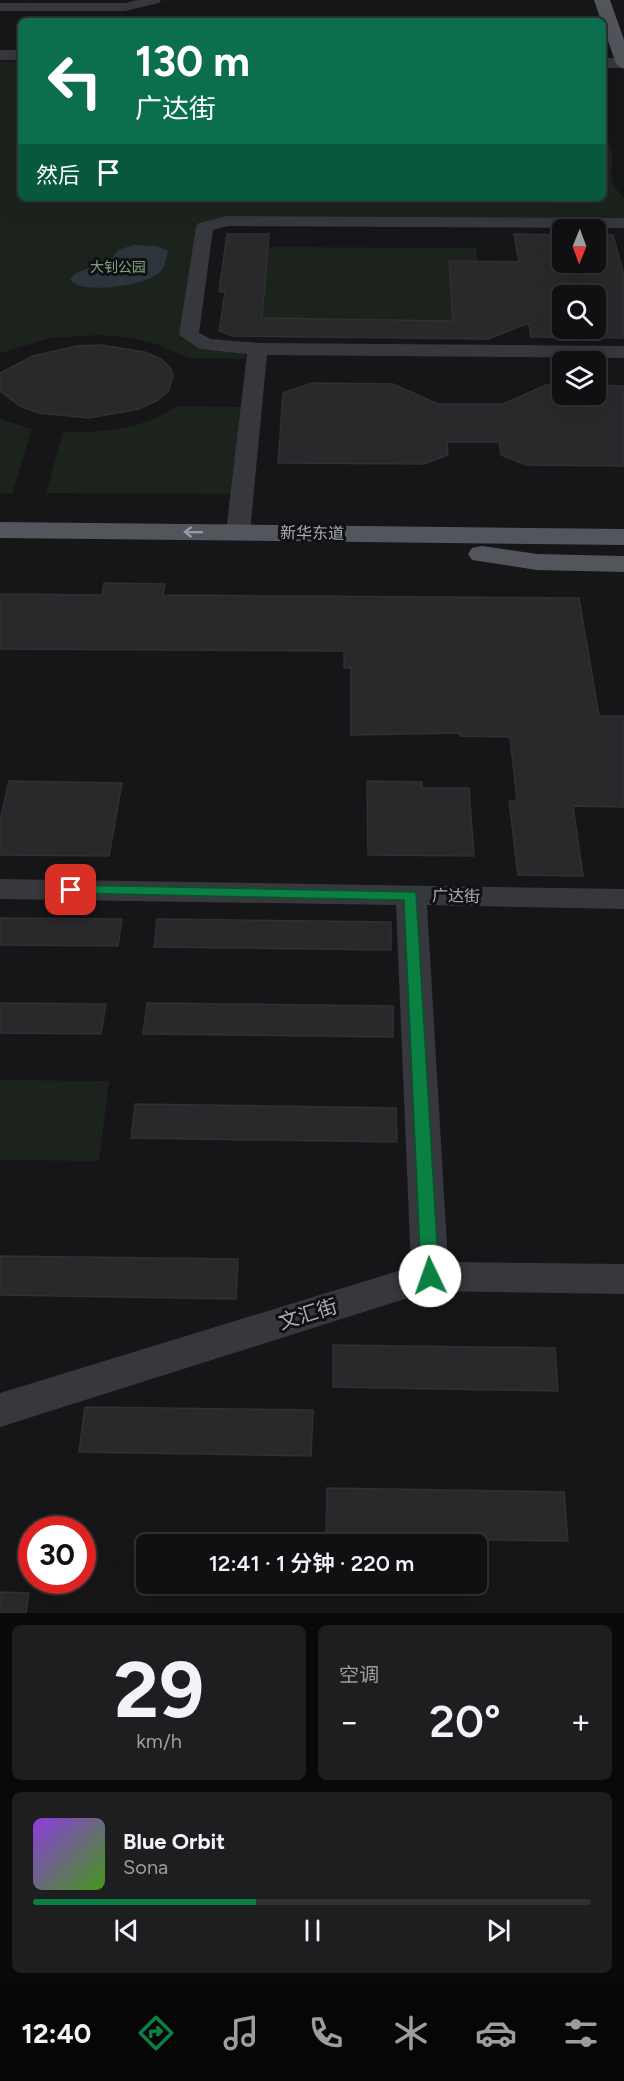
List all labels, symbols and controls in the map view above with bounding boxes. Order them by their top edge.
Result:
text: 130 m [135,36,250,87]
icon: left [36,42,114,120]
text: 广达街 [135,92,216,125]
icon: arrive [92,156,125,189]
text: 然后 [36,162,80,189]
north arrow [552,219,606,273]
map controls [552,219,606,405]
park label: 大钊公园 [90,259,146,276]
button: search [552,285,606,339]
button: layers [552,351,606,405]
street label: 新华东道 [280,523,344,543]
one-way arrow [184,526,204,538]
pin [45,864,96,915]
icon: arrive [54,873,87,906]
street label: 广达街 [432,886,480,906]
position arrow [398,1244,462,1308]
street label: 文汇街 [276,1294,340,1334]
speed limit sign: 30 [18,1516,96,1594]
text: 12:41 · 1 分钟 · 220 m [209,1550,414,1577]
text: 29 [114,1643,204,1737]
text: 空调 [339,1663,379,1687]
text: 20° [429,1694,501,1748]
text: − [339,1702,360,1741]
text: + [570,1702,591,1741]
text: km/h [136,1729,182,1753]
text: Blue Orbit [123,1828,225,1855]
text: Sona [123,1855,168,1879]
icon: previous [110,1914,143,1947]
icon: pause [296,1914,329,1947]
icon: next [482,1914,515,1947]
icon: directions [135,2012,177,2054]
icon: music [220,2012,262,2054]
icon: phone [305,2012,347,2054]
icon: climate [390,2012,432,2054]
icon: car [475,2012,517,2054]
icon: filters [560,2012,602,2054]
text: 12:40 [22,2017,91,2050]

